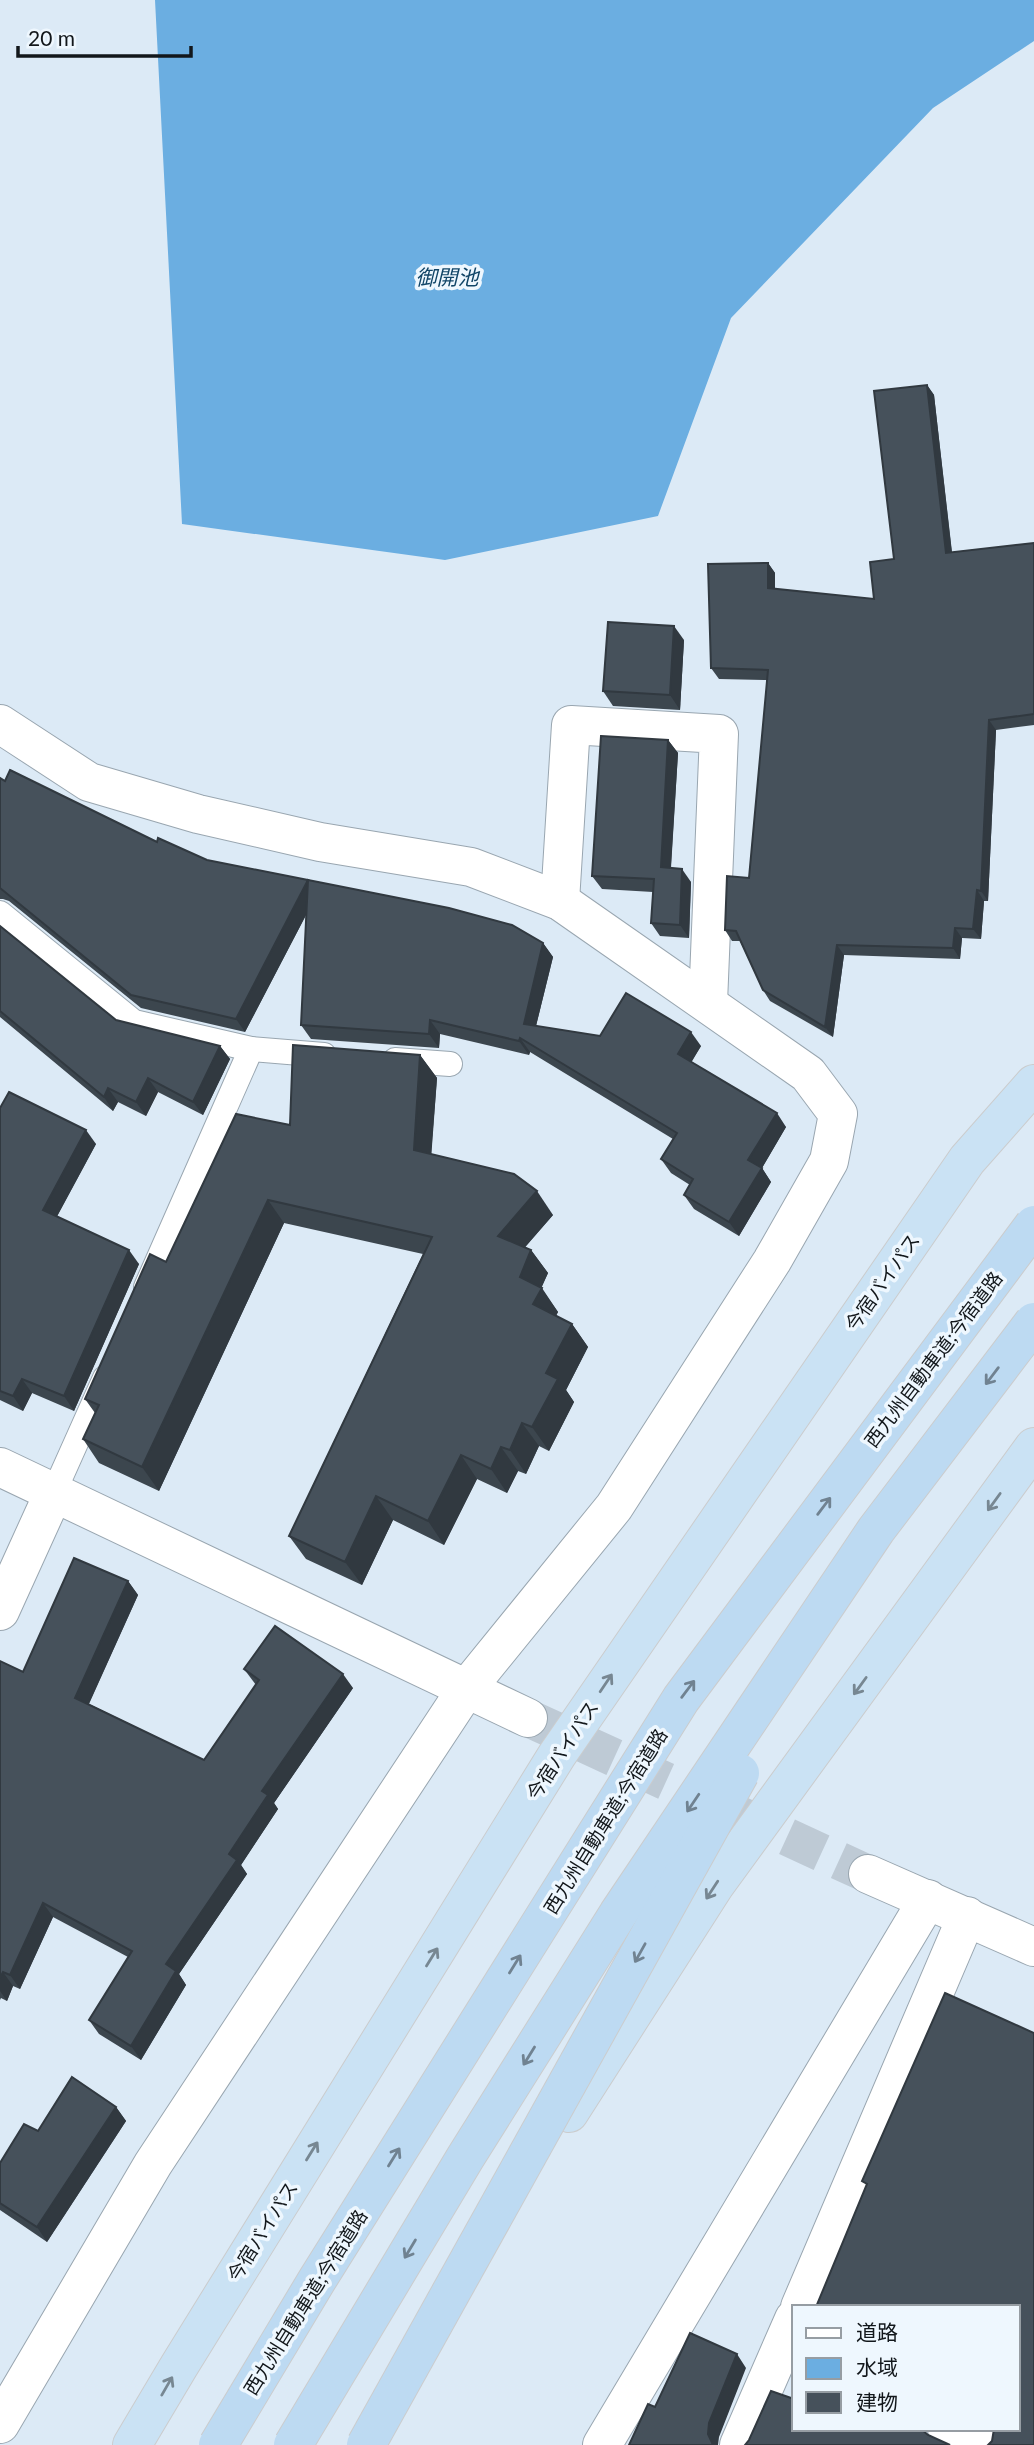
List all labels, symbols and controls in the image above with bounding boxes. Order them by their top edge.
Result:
scale bar [18,14,191,58]
text: 20 m [28,25,75,50]
water label: 御開池 [416,264,480,289]
street label: 今宿バイパス [840,1229,924,1335]
street label: 西九州自動車道;今宿道路 [859,1267,1007,1451]
one-way arrow [984,1366,999,1385]
one-way arrow [987,1492,1001,1511]
one-way arrow [817,1497,831,1516]
one-way arrow [599,1674,613,1693]
one-way arrow [853,1676,867,1695]
one-way arrow [681,1680,696,1699]
street label: 今宿バイパス [521,1696,603,1804]
street label: 西九州自動車道;今宿道路 [539,1724,671,1918]
one-way arrow [686,1793,700,1812]
one-way arrow [705,1880,719,1899]
one-way arrow [633,1943,647,1963]
one-way arrow [425,1948,439,1968]
one-way arrow [508,1955,522,1975]
one-way arrow [522,2045,536,2065]
one-way arrow [305,2141,319,2161]
one-way arrow [388,2148,402,2168]
street label: 今宿バイパス [222,2177,302,2285]
street label: 西九州自動車道;今宿道路 [239,2205,371,2399]
one-way arrow [403,2239,417,2259]
legend [792,2305,1020,2431]
text: 道路 [856,2319,898,2344]
text: 水域 [856,2354,898,2379]
one-way arrow [160,2377,174,2397]
text: 建物 [856,2389,898,2414]

